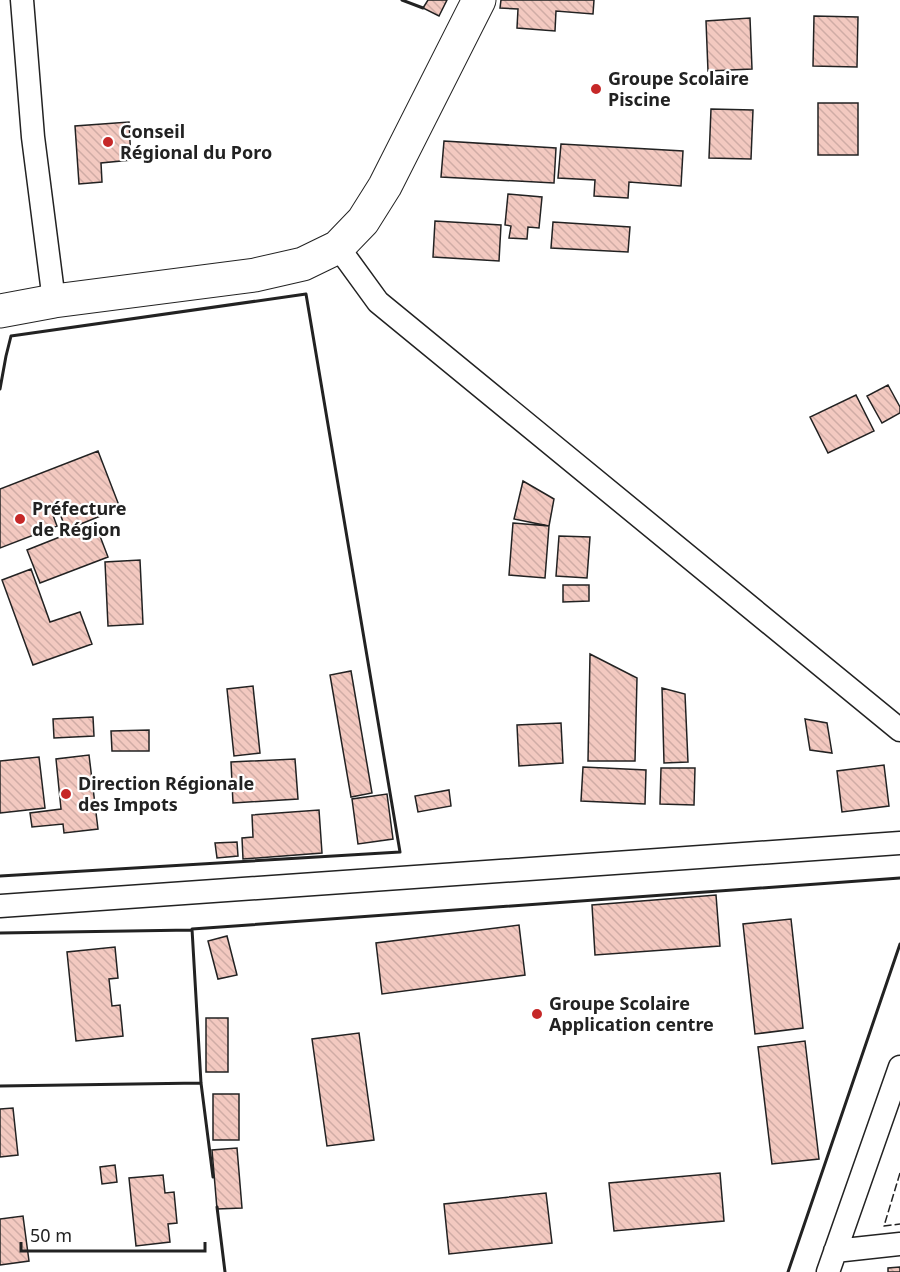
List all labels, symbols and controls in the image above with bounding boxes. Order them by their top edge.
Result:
place label: Groupe Scolaire Piscine [608,66,749,111]
marker: Groupe Scolaire Piscine [589,82,603,96]
place label: Conseil Régional du Poro [120,119,272,164]
marker: Conseil Régional du Poro [101,135,115,149]
place label: Préfecture de Région [32,496,127,541]
marker: Préfecture de Région [13,512,27,526]
place label: Direction Régionale des Impots [78,771,254,816]
marker: Direction Régionale des Impots [59,787,73,801]
place label: Groupe Scolaire Application centre [549,991,714,1036]
marker: Groupe Scolaire Application centre [530,1007,544,1021]
scale bar [21,1215,206,1253]
text: 50 m [30,1223,72,1247]

